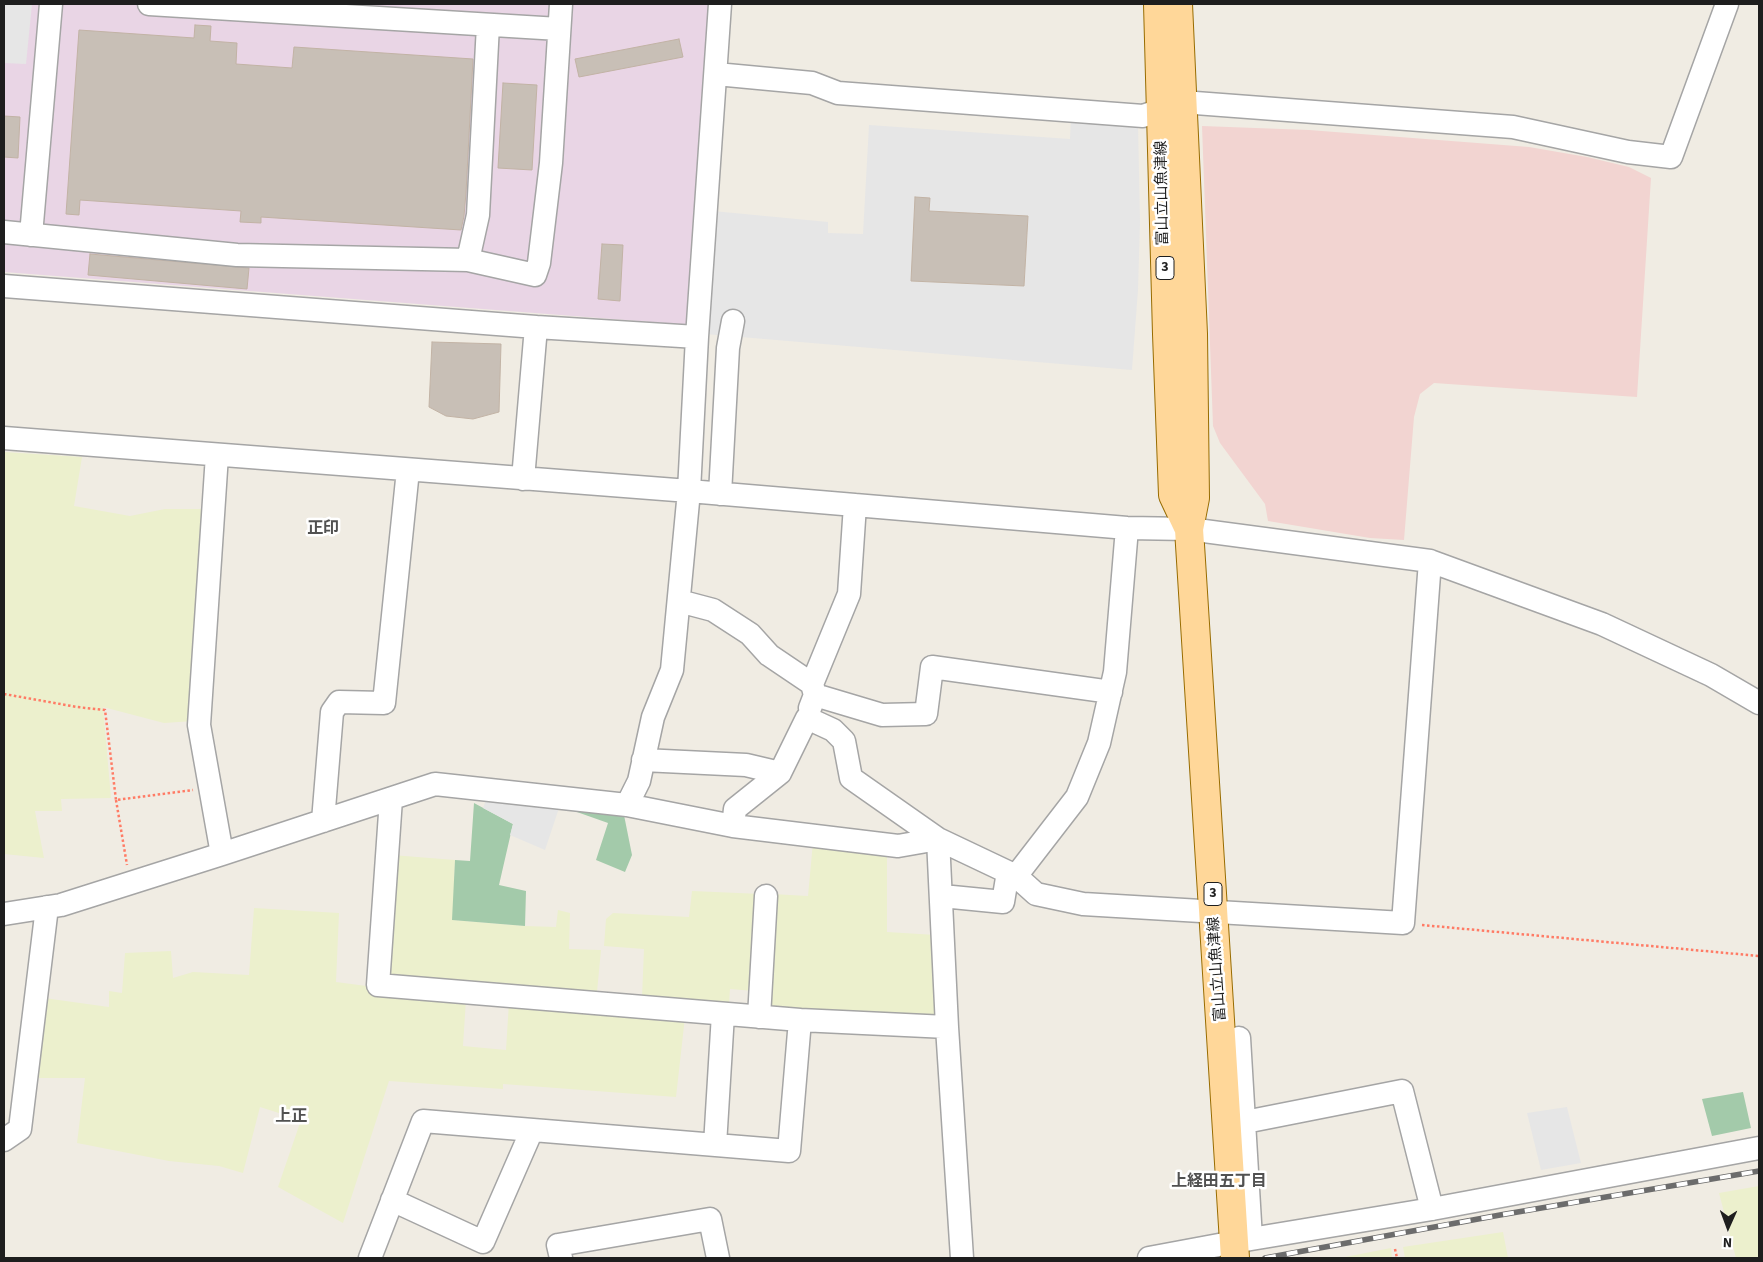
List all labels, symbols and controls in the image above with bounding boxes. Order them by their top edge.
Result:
street label: 富山立山魚津線 [1153,140,1173,246]
road number: 3 [1156,256,1174,280]
district label: 正印 [307,519,339,539]
road number: 3 [1204,882,1222,906]
street label: 富山立山魚津線 [1205,916,1231,1022]
district label: 上正 [275,1107,307,1127]
district label: 上経田五丁目 [1171,1172,1267,1192]
north arrow [1703,1202,1753,1252]
text: N [1722,1232,1732,1252]

